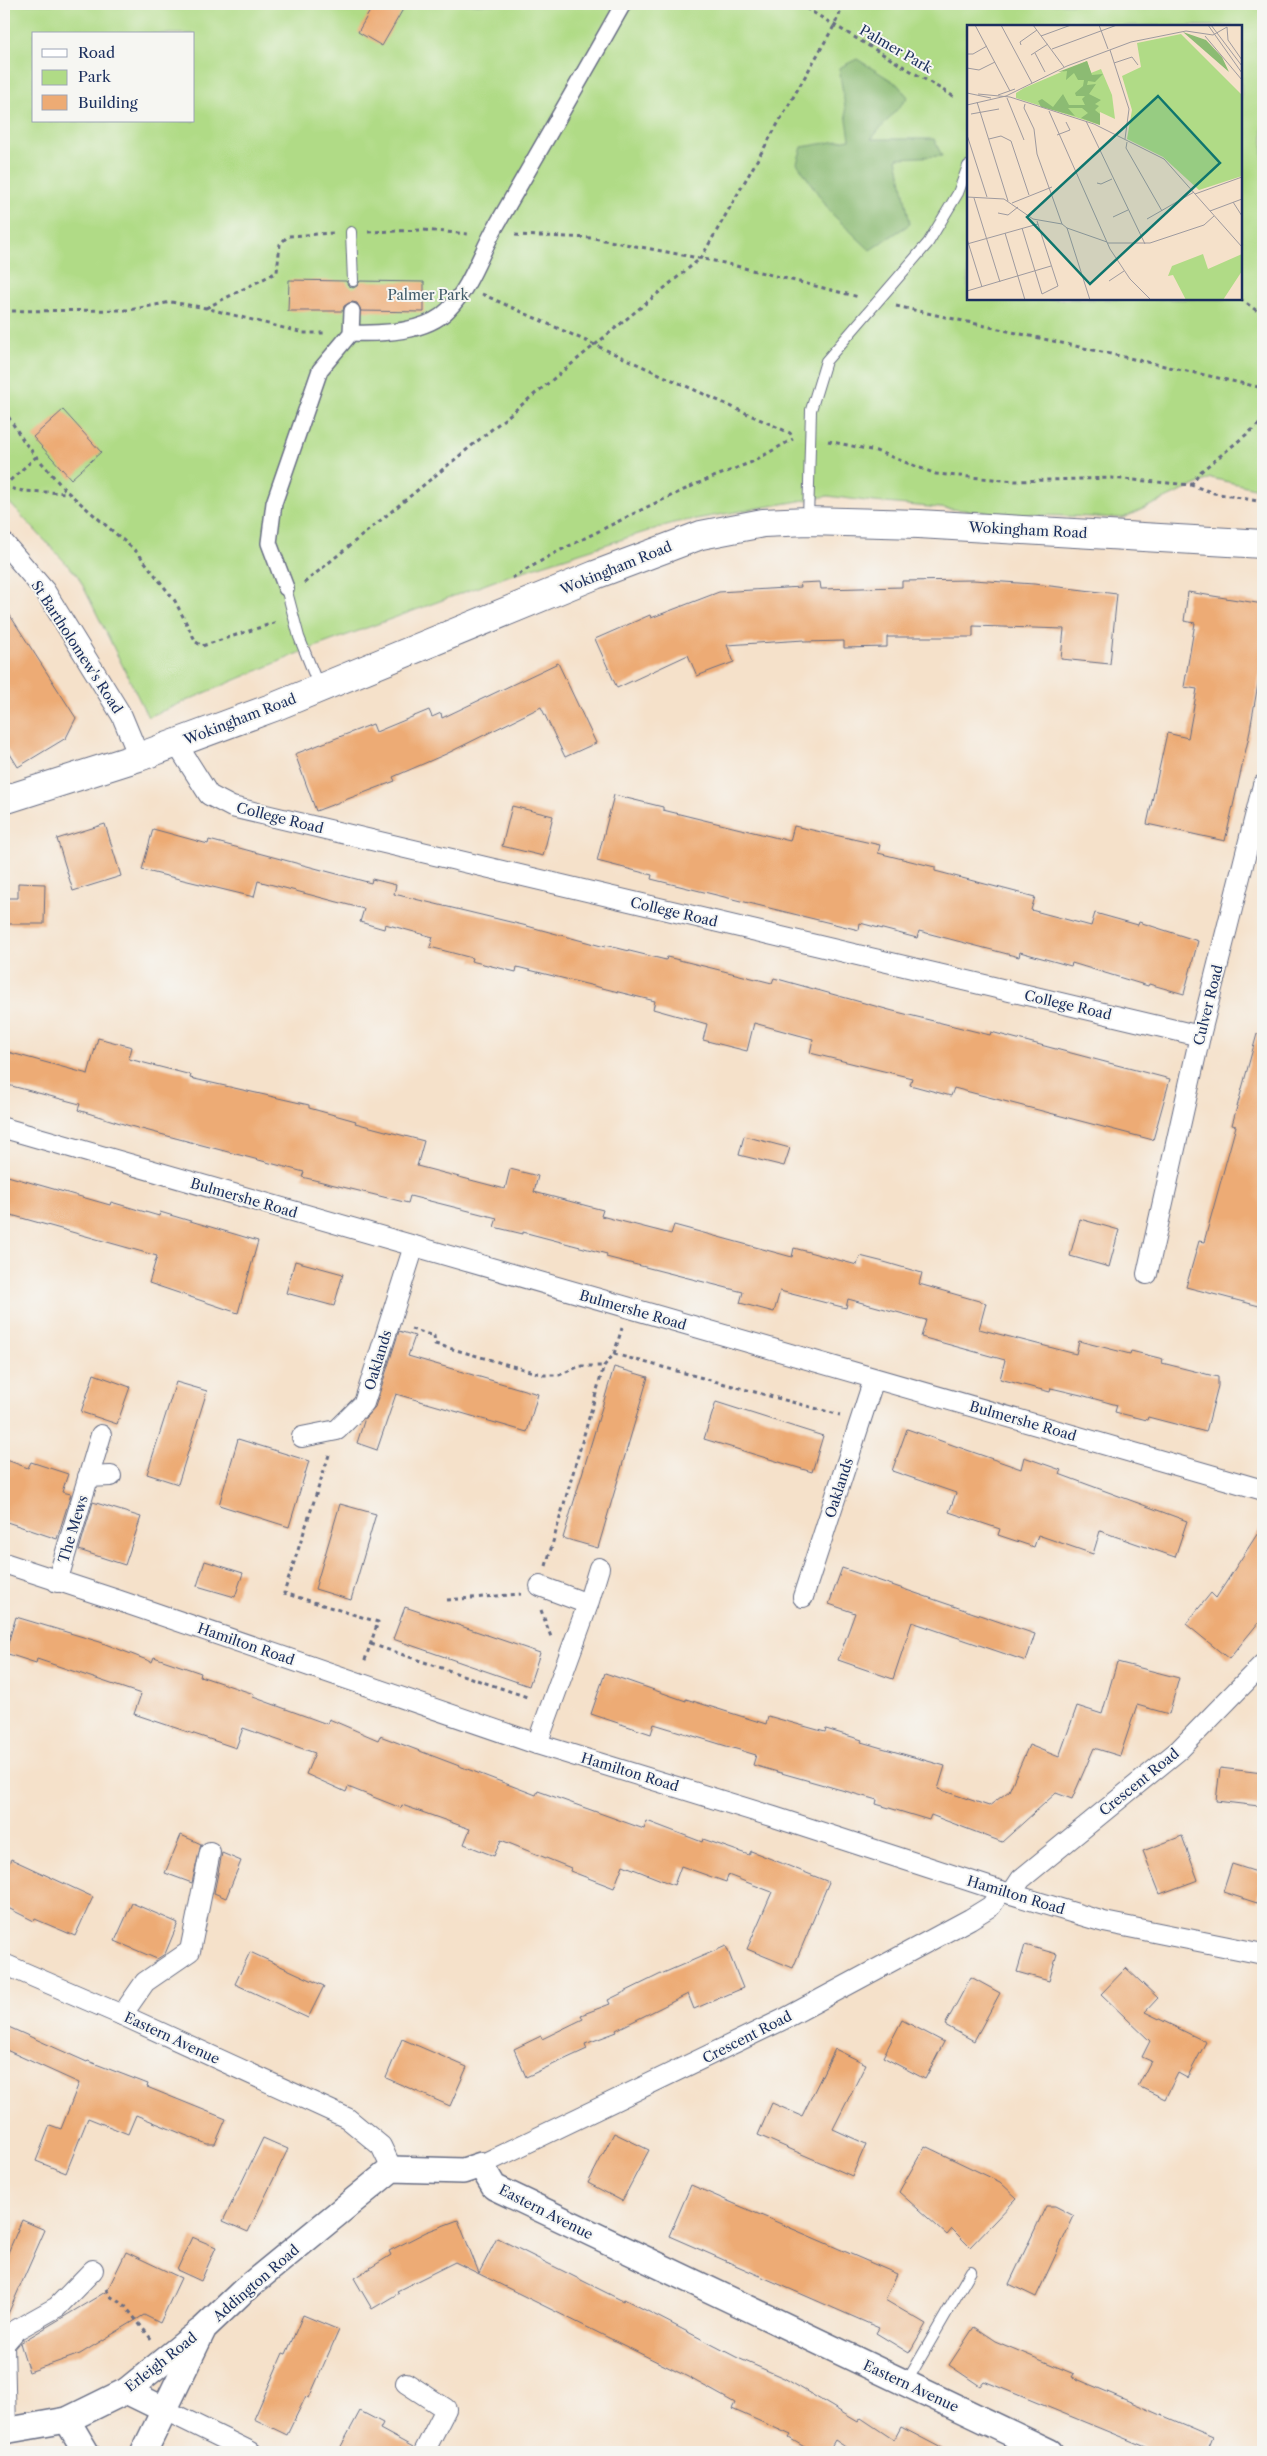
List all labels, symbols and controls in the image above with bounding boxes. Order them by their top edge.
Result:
street label: Palmer Park [856,21,936,78]
inset map [967,25,1242,300]
legend [32,32,195,122]
text: Road [78,43,115,62]
text: Park [78,67,112,86]
text: Building [78,93,138,112]
park label: Palmer Park [387,286,470,304]
street label: Wokingham Road [967,518,1088,542]
street label: Wokingham Road [557,537,675,599]
street label: St Bartholomew's Road [27,577,127,717]
street label: Wokingham Road [180,689,299,749]
street label: College Road [235,798,326,838]
street label: College Road [629,893,720,931]
street label: Culver Road [1189,962,1227,1047]
street label: College Road [1023,986,1114,1024]
street label: Bulmershe Road [188,1174,300,1222]
street label: Bulmershe Road [577,1286,689,1334]
street label: Oaklands [360,1328,396,1392]
street label: Bulmershe Road [967,1397,1079,1445]
street label: Oaklands [821,1456,857,1520]
street label: The Mews [54,1493,92,1565]
street label: Hamilton Road [195,1619,297,1669]
street label: Crescent Road [1095,1744,1183,1820]
street label: Hamilton Road [579,1749,682,1796]
street label: Hamilton Road [965,1872,1068,1919]
street label: Crescent Road [699,2007,795,2067]
street label: Eastern Avenue [121,2008,223,2068]
street label: Eastern Avenue [496,2181,596,2244]
street label: Addington Road [208,2240,303,2326]
street label: Erleigh Road [121,2328,201,2396]
street label: Eastern Avenue [860,2356,962,2416]

